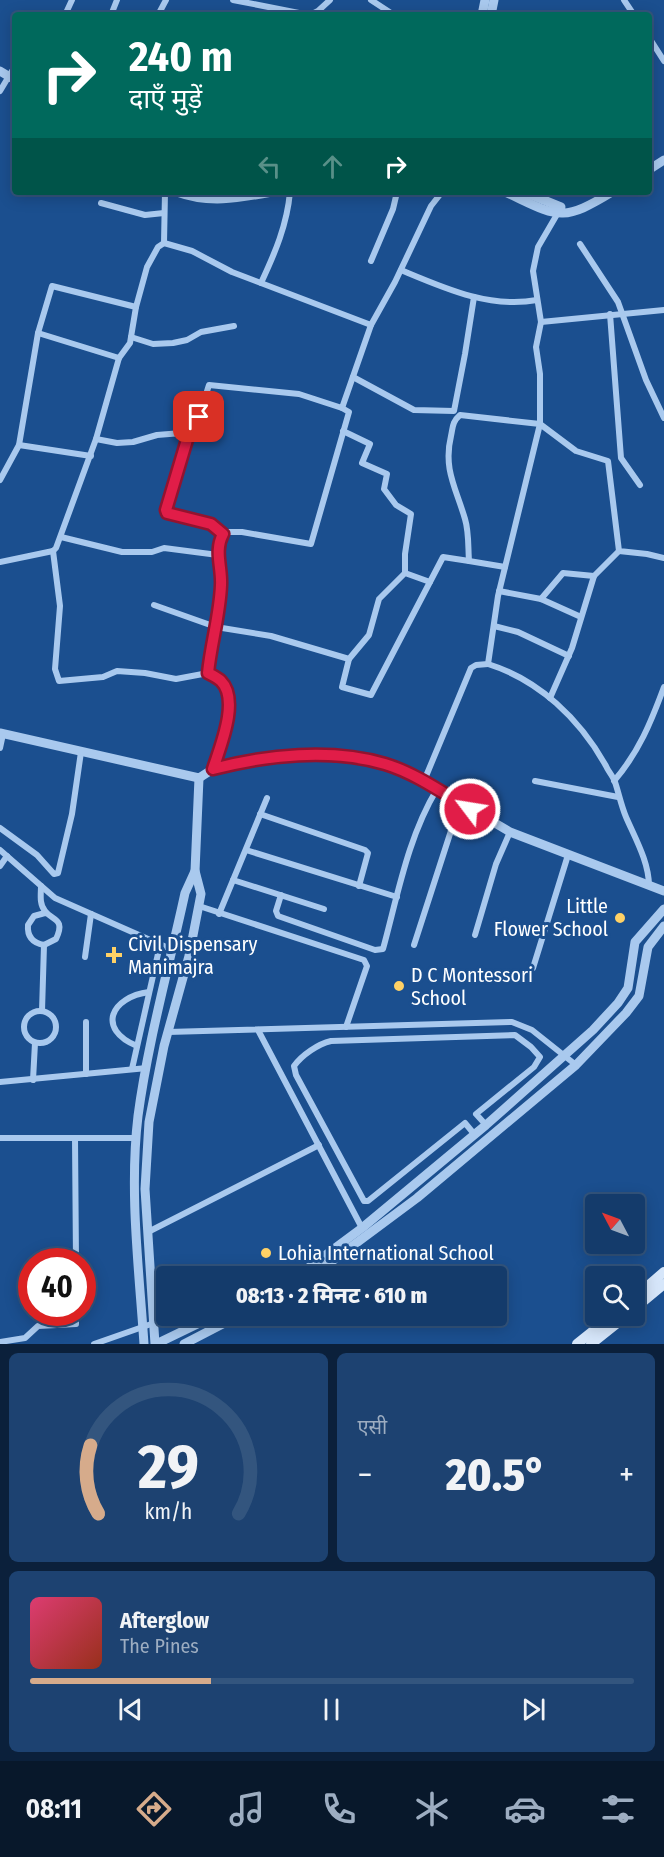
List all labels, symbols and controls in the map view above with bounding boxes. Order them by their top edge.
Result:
text: 240 m [129,32,233,82]
icon: right [30,36,108,114]
text: दाएँ मुड़ें [129,83,202,115]
icon: left [253,150,286,183]
icon: ahead [316,150,349,183]
icon: right [379,150,412,183]
pin [173,391,224,442]
icon: arrive [182,400,215,433]
position arrow [438,777,502,841]
place label: Little Flower School [494,894,608,941]
marker: Little Flower School [613,911,627,925]
place label: Civil Dispensary Manimajra [128,932,258,979]
marker: Civil Dispensary Manimajra [105,946,123,964]
place label: D C Montessori School [411,963,533,1010]
marker: D C Montessori School [392,979,406,993]
north arrow [585,1194,645,1254]
map controls [585,1194,645,1326]
place label: Lohia International School [278,1241,494,1265]
marker: Lohia International School [259,1246,273,1260]
speed limit sign: 40 [18,1248,96,1326]
button: search [585,1266,645,1326]
text: 08:13 · 2 मिनट · 610 m [236,1282,427,1309]
text: एसी [358,1415,387,1439]
text: 29 [137,1430,199,1505]
text: 20.5° [446,1448,546,1502]
text: − [358,1455,372,1495]
text: + [619,1455,634,1495]
text: km/h [144,1500,192,1526]
text: Afterglow [120,1607,209,1634]
text: The Pines [120,1634,199,1658]
icon: previous [114,1693,147,1726]
icon: pause [315,1693,348,1726]
icon: next [517,1693,550,1726]
icon: directions [133,1788,175,1830]
icon: music [226,1788,268,1830]
icon: phone [318,1788,360,1830]
icon: climate [411,1788,453,1830]
icon: car [504,1788,546,1830]
icon: filters [597,1788,639,1830]
text: 08:11 [25,1793,82,1825]

